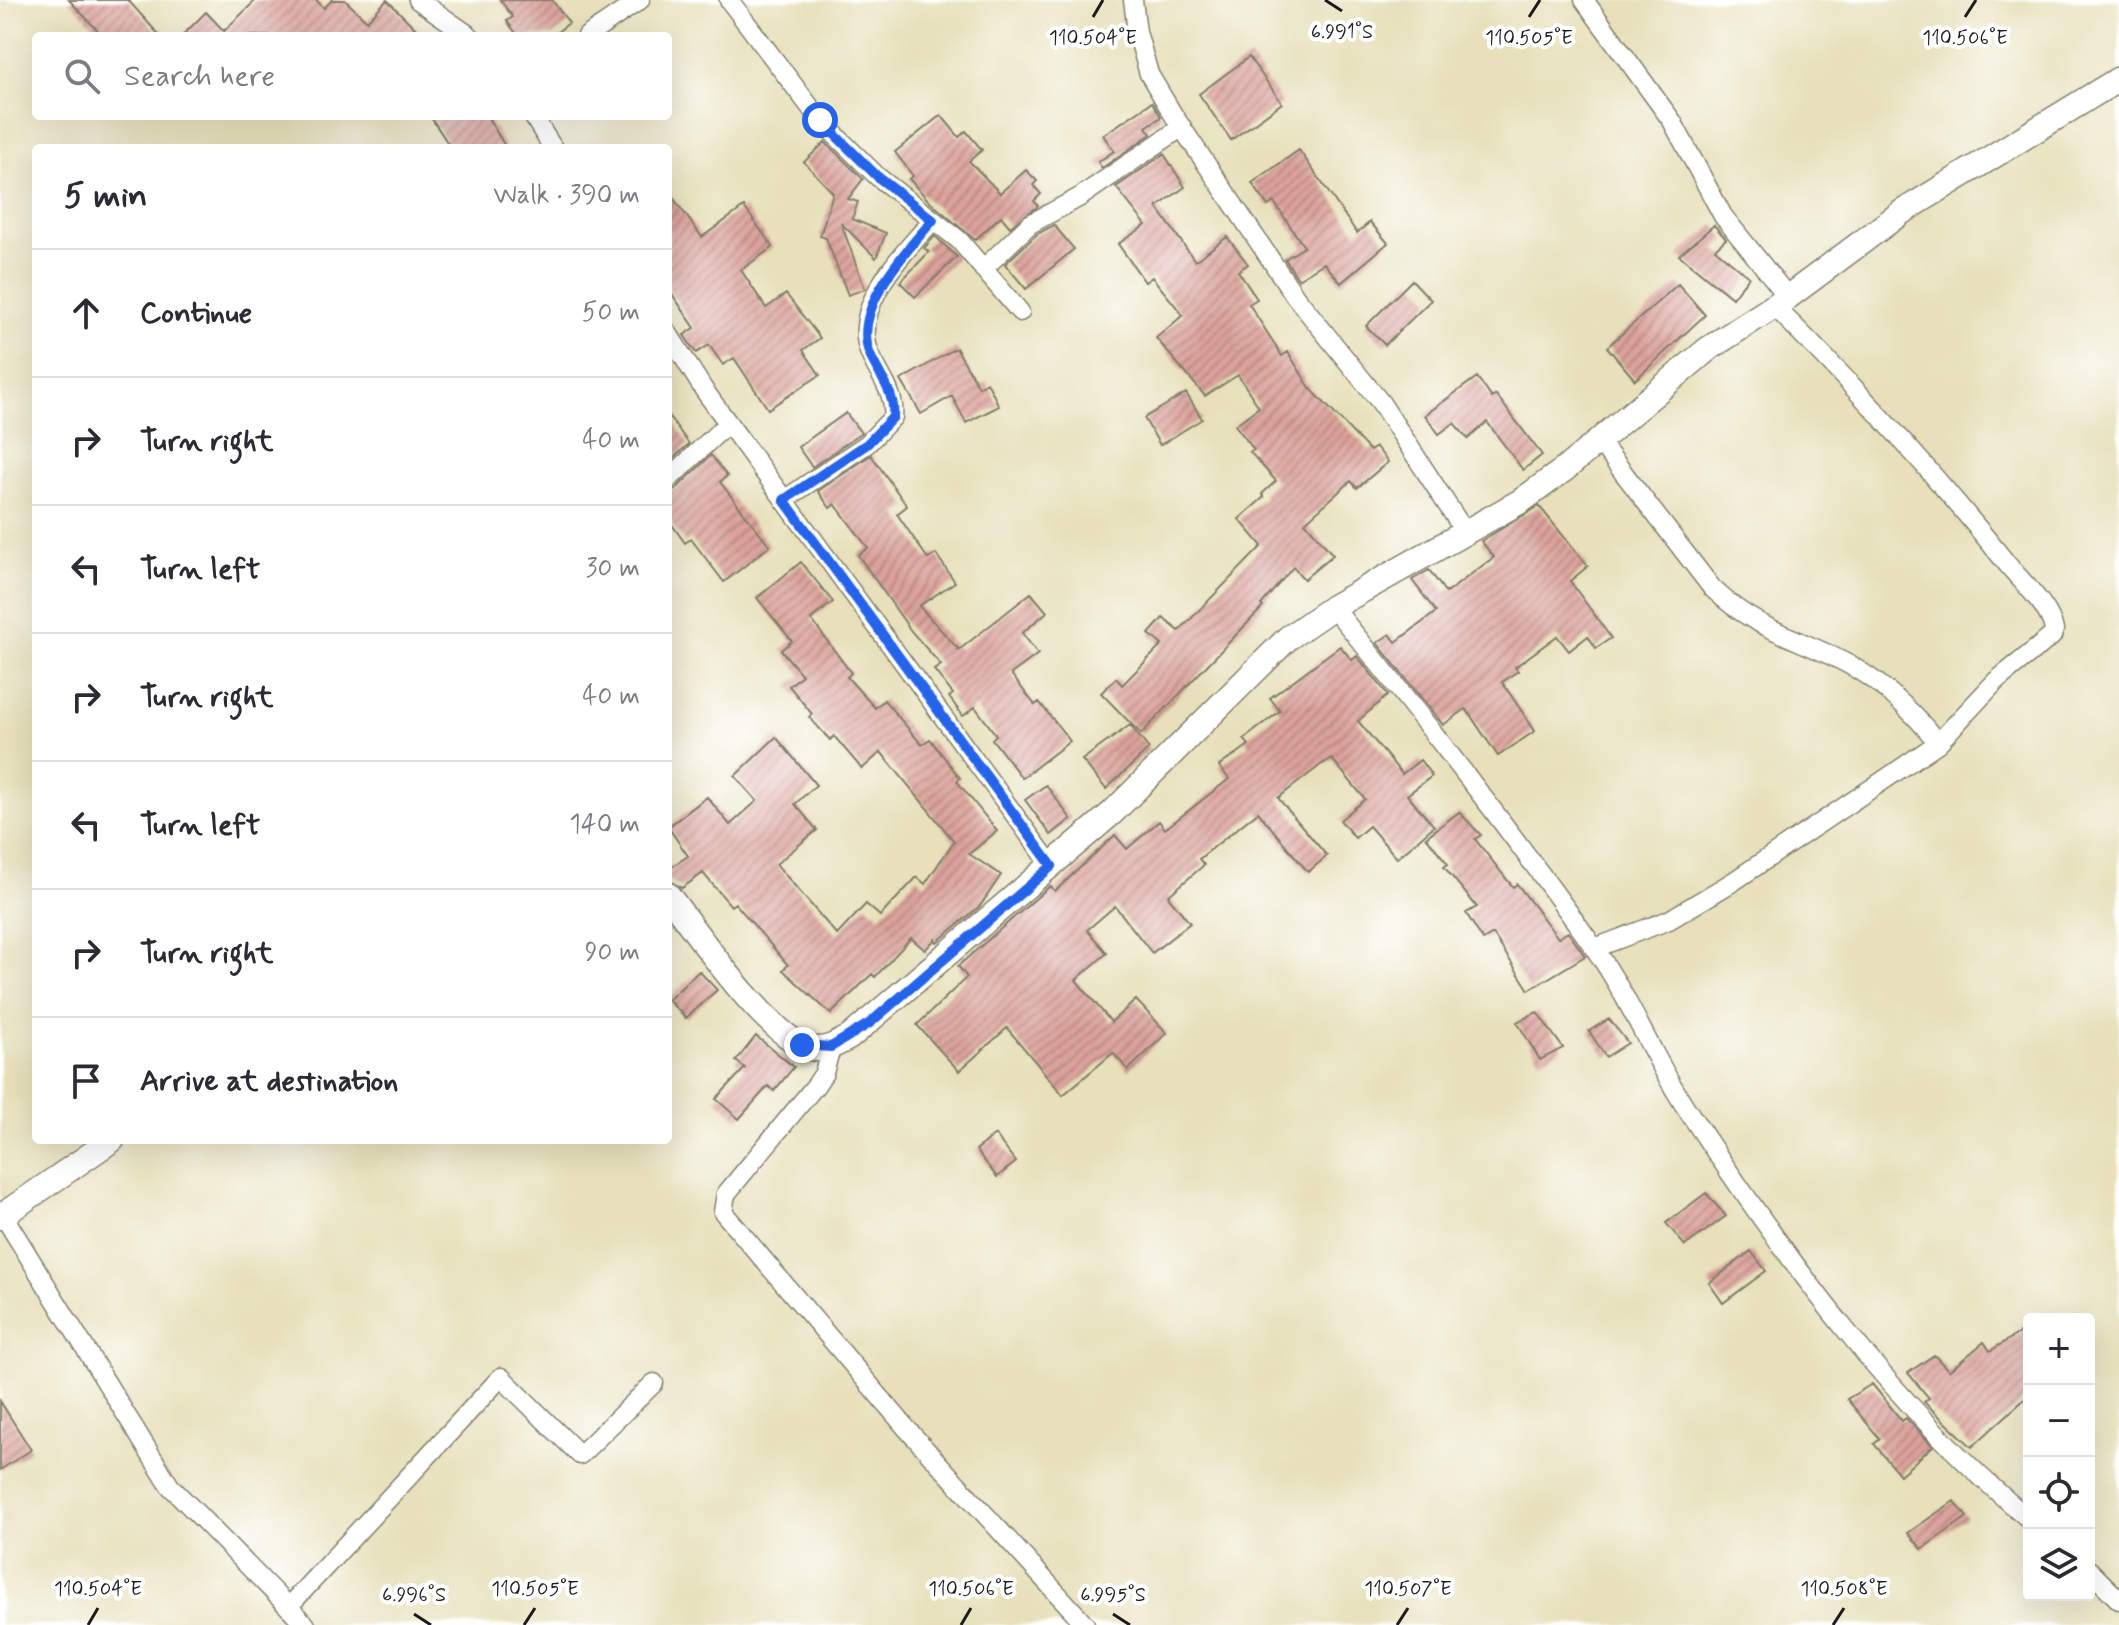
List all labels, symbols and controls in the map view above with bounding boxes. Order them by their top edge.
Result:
text: 6.991°S [1311,19,1373,46]
text: 110.504°E [1049,25,1137,52]
text: 110.505°E [1485,25,1573,52]
text: 110.506°E [1922,25,2008,52]
search box [32,32,672,120]
icon: search [60,54,104,98]
text: Search here [124,57,275,96]
route start [802,102,838,138]
text: 5 min [64,174,147,219]
text: Walk · 390 m [493,179,640,213]
icon: ahead [64,291,108,335]
text: Continue [140,294,252,333]
text: 50 m [582,296,640,330]
icon: right [64,419,108,463]
text: Turn right [140,422,273,461]
text: 40 m [582,424,640,458]
icon: left [64,547,108,591]
text: Turn left [140,550,260,589]
text: 30 m [586,552,640,586]
icon: right [64,675,108,719]
text: Turn right [140,678,273,717]
text: 40 m [582,680,640,714]
icon: left [64,803,108,847]
text: Turn left [140,806,260,845]
text: 140 m [569,808,640,842]
icon: right [64,931,108,975]
text: Turn right [140,934,273,973]
text: 90 m [585,936,640,970]
route end [784,1027,820,1063]
icon: arrive [64,1059,108,1103]
text: Arrive at destination [140,1062,398,1101]
map controls [2023,1313,2095,1601]
button: + [2023,1313,2095,1385]
button: − [2023,1385,2095,1457]
button: locate [2023,1457,2095,1529]
button: layers [2023,1529,2095,1601]
text: 110.504°E [54,1576,142,1603]
text: 110.505°E [491,1576,579,1603]
text: 110.506°E [928,1576,1014,1603]
text: 110.507°E [1364,1576,1452,1603]
text: 110.508°E [1801,1576,1887,1603]
text: 6.996°S [382,1582,446,1609]
text: 6.995°S [1080,1582,1146,1609]

